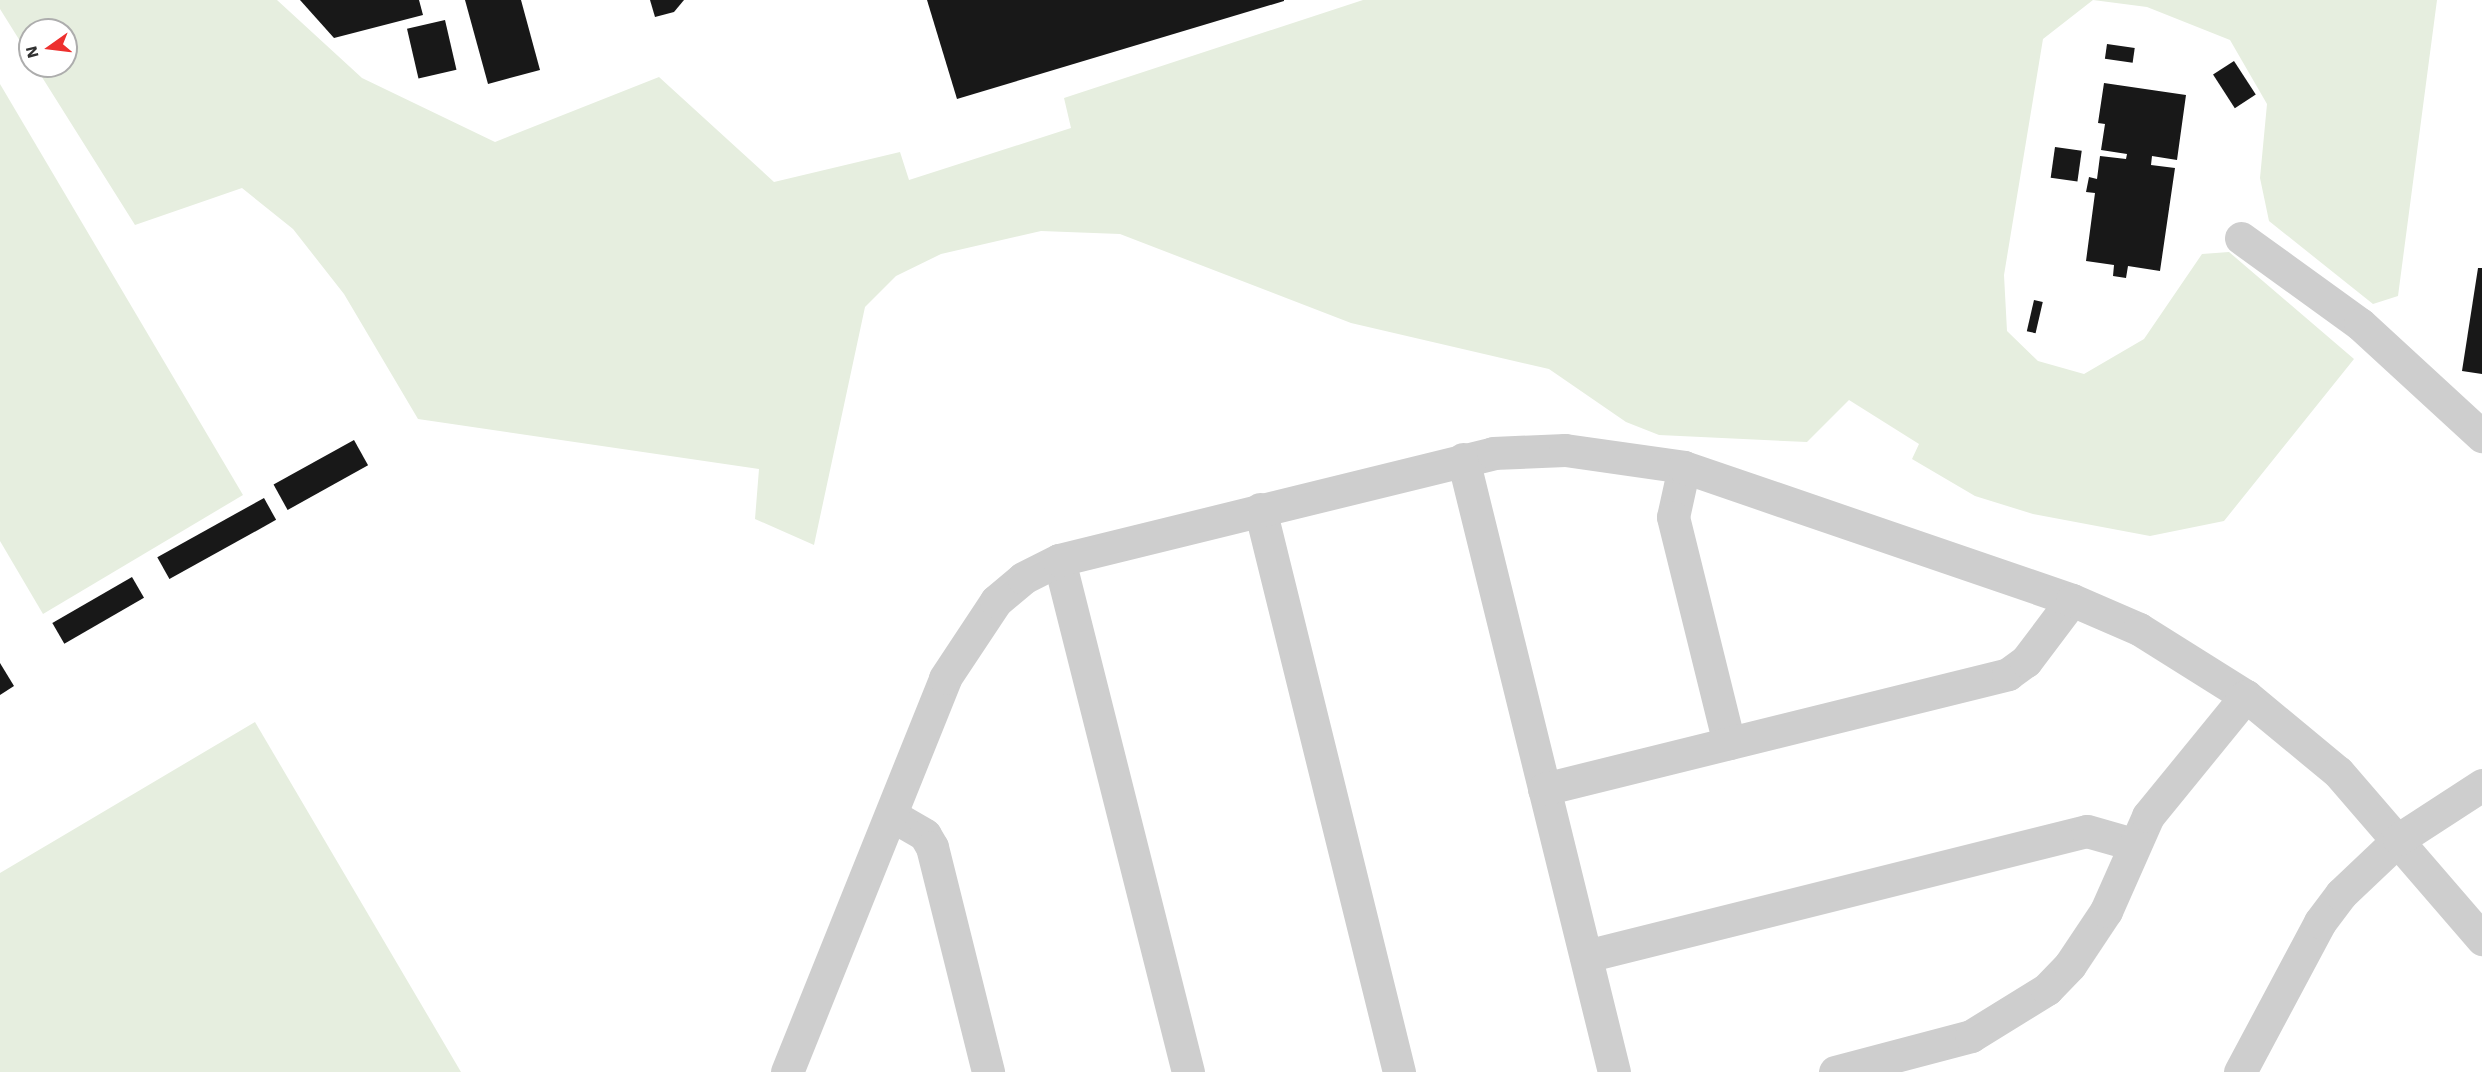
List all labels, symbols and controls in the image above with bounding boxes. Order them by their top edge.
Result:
north arrow [18,18,78,78]
text: N [21,44,43,60]

